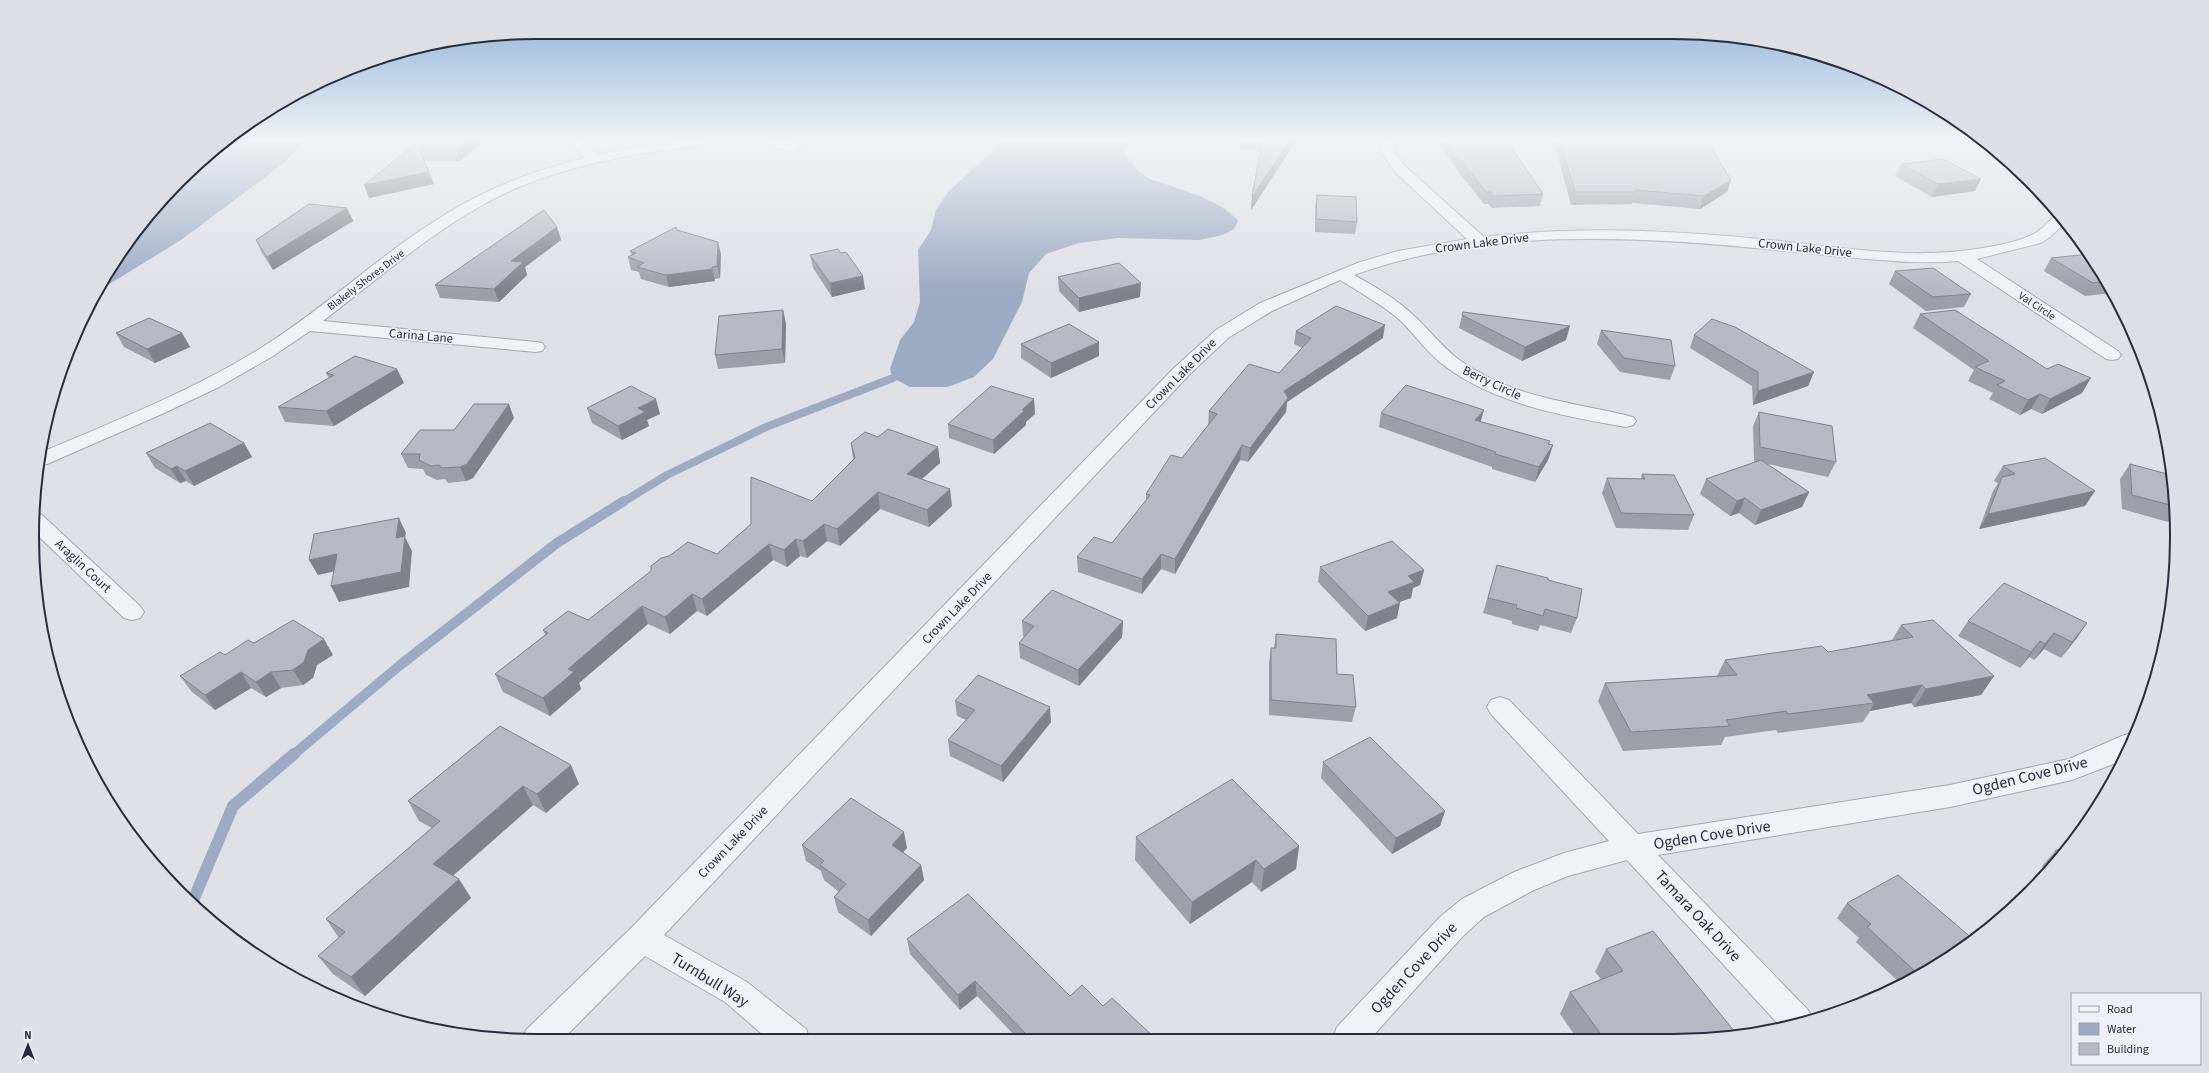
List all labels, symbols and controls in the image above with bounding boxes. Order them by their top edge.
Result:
street label: Crown Lake Drive [1434,228,1530,258]
street label: Crown Lake Drive [1757,234,1853,262]
street label: Blakely Shores Drive [324,246,408,314]
street label: Val Circle [2015,288,2059,324]
street label: Carina Lane [388,324,454,348]
street label: Crown Lake Drive [1141,334,1221,414]
street label: Berry Circle [1460,362,1524,404]
street label: Araglin Court [51,535,116,597]
street label: Crown Lake Drive [918,568,996,648]
street label: Ogden Cove Drive [1970,751,2090,801]
street label: Crown Lake Drive [694,802,772,882]
street label: Ogden Cove Drive [1652,815,1772,855]
street label: Tamara Oak Drive [1650,865,1746,967]
street label: Ogden Cove Drive [1366,917,1462,1019]
street label: Turnbull Way [667,947,753,1013]
legend [2071,993,2201,1065]
text: Road [2107,1001,2133,1018]
text: Water [2107,1021,2137,1038]
north arrow [8,1025,48,1065]
text: N [24,1028,32,1043]
text: Building [2107,1041,2149,1058]

